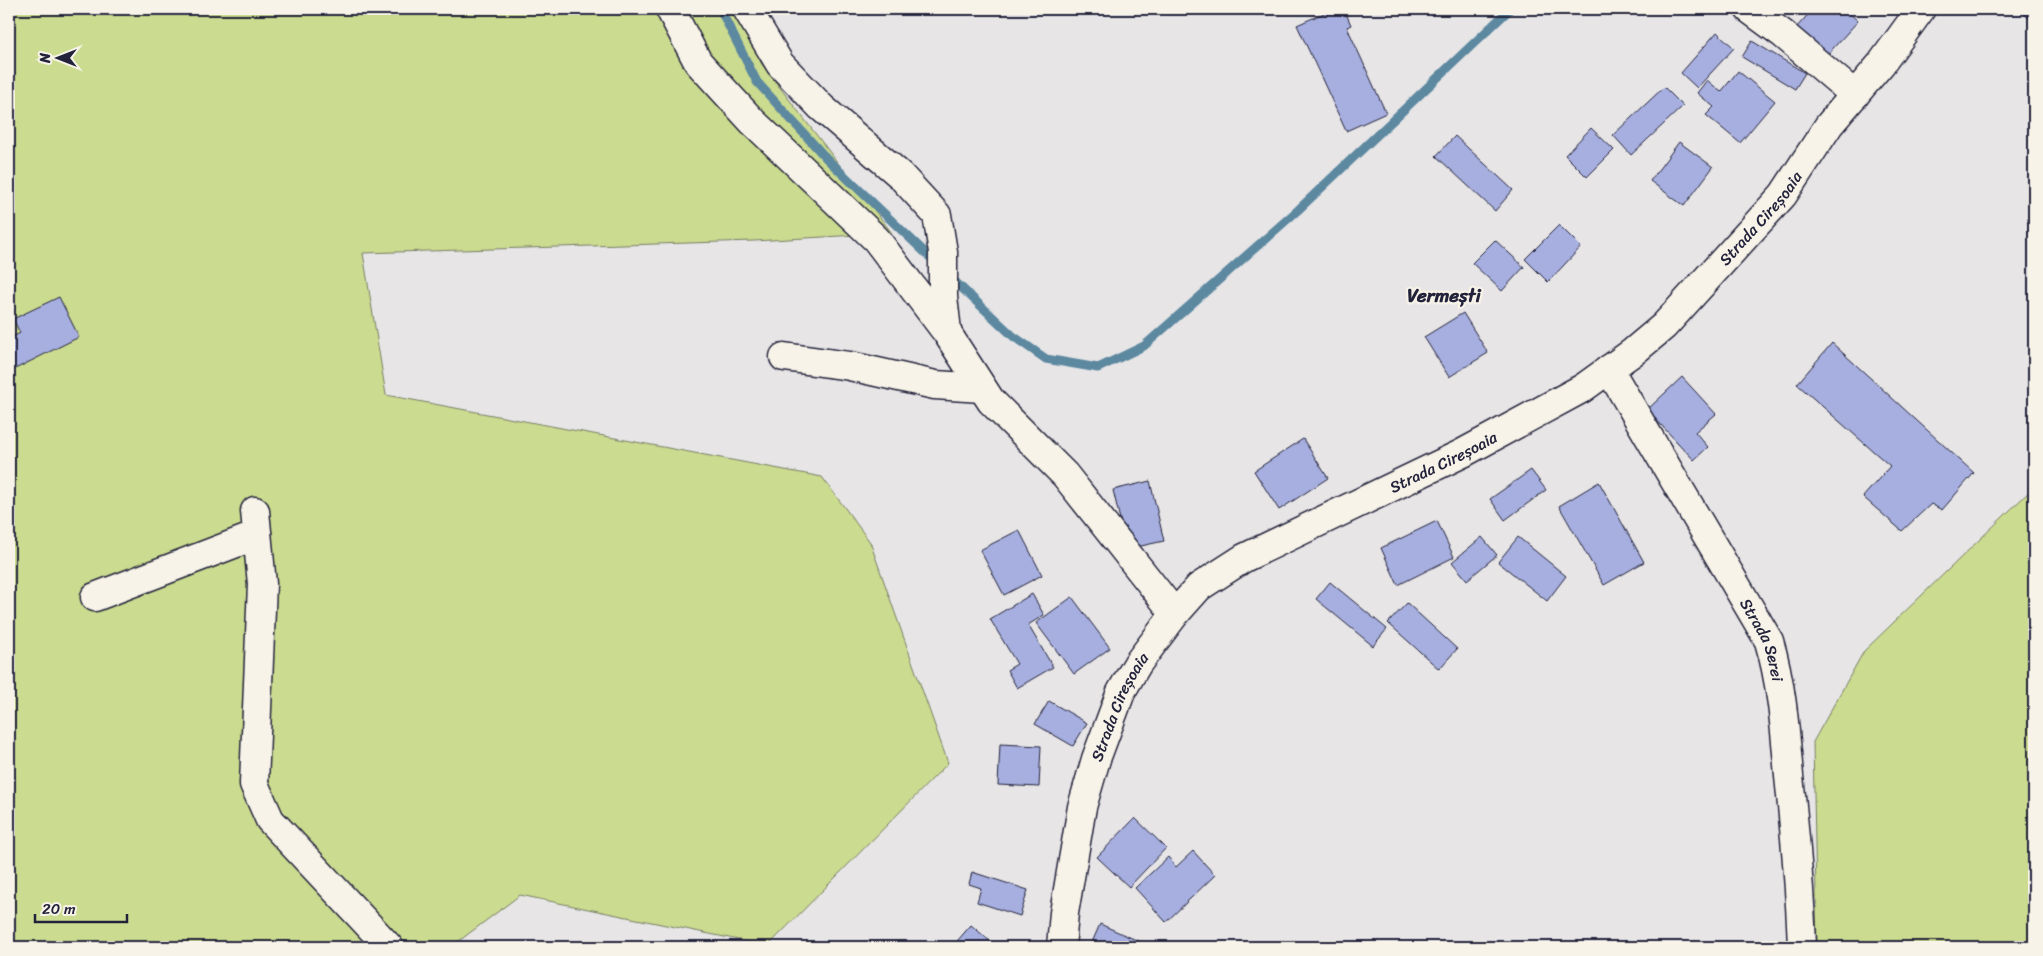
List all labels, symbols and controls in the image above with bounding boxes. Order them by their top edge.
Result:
north arrow [32,32,82,82]
text: N [33,53,58,64]
street label: Strada Cireșoaia [1711,164,1811,272]
district label: Vermești [1407,279,1481,312]
street label: Strada Cireșoaia [1384,423,1504,501]
street label: Strada Serei [1732,592,1792,684]
street label: Strada Cireșoaia [1082,645,1157,766]
scale bar [35,891,128,923]
text: 20 m [42,896,76,922]

